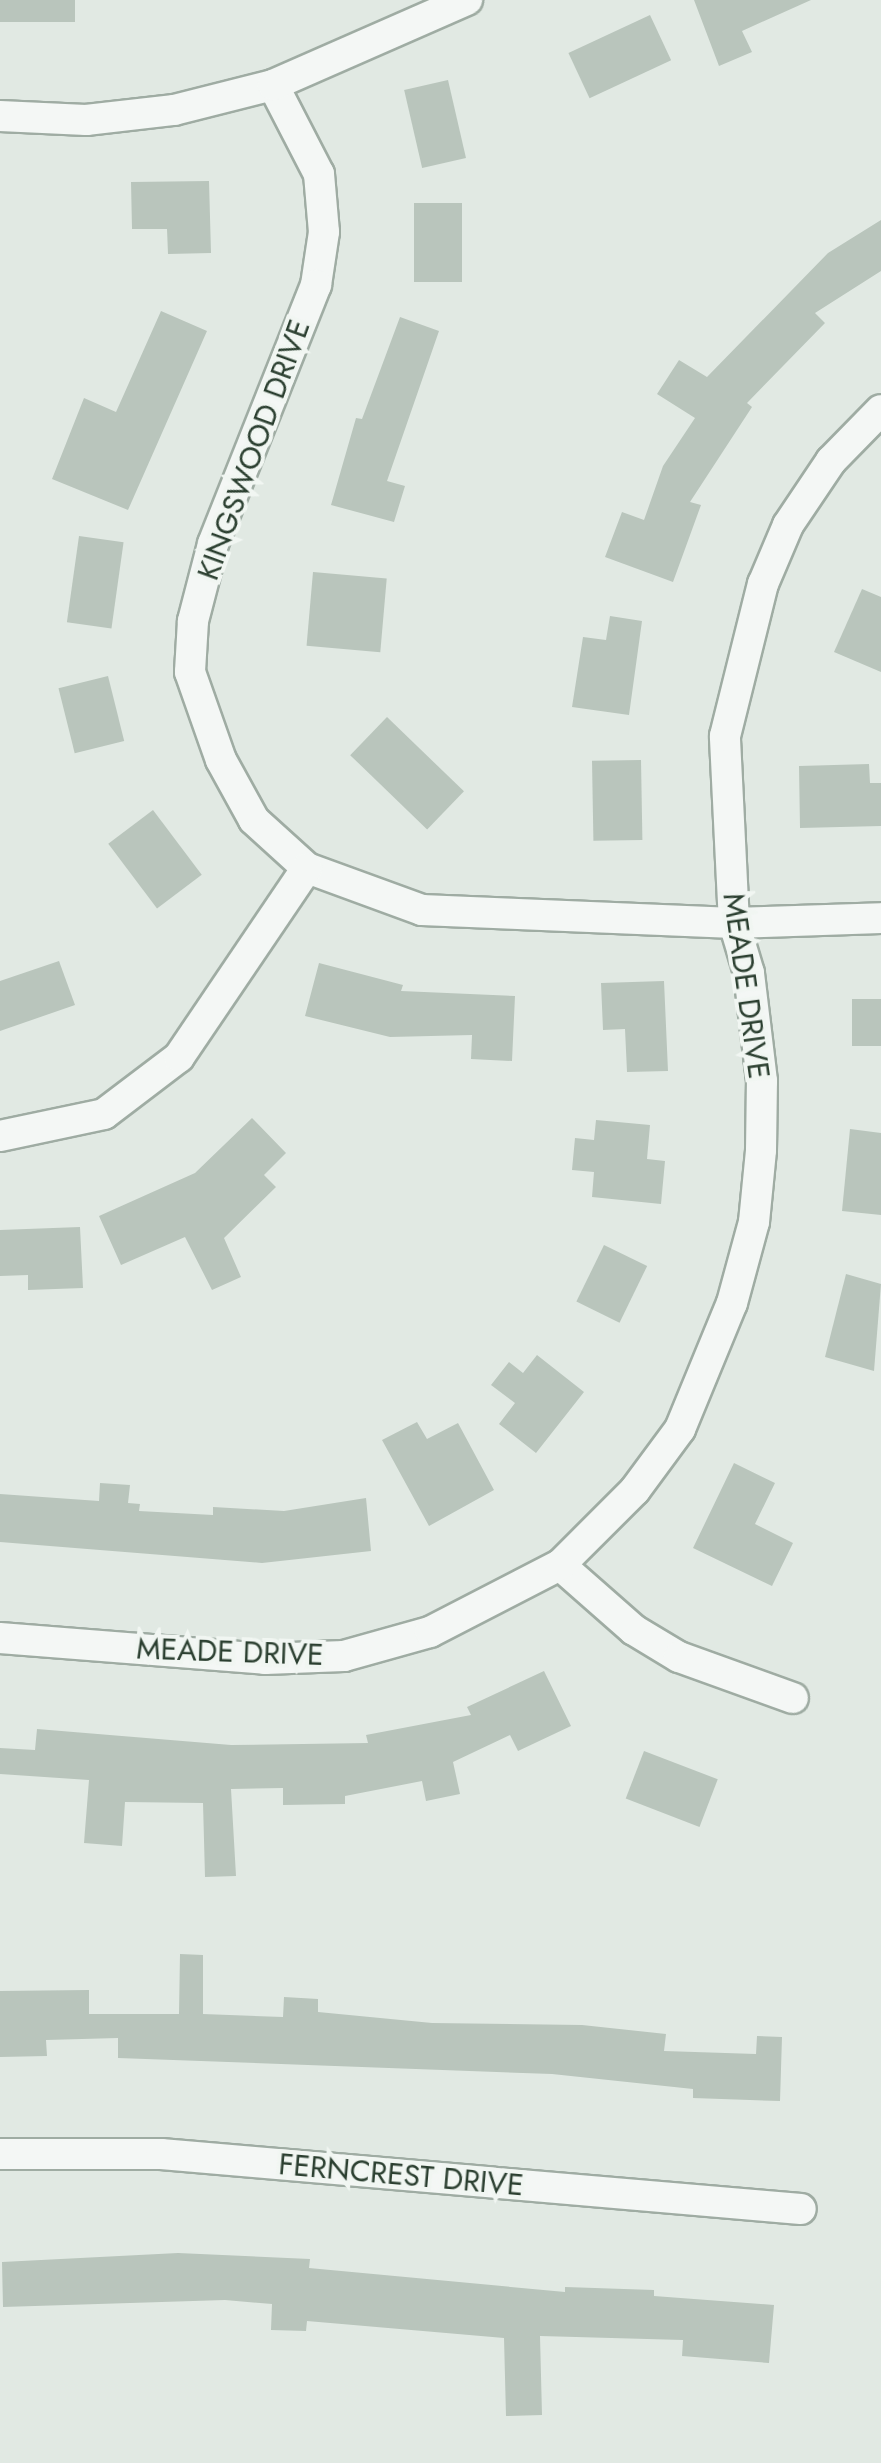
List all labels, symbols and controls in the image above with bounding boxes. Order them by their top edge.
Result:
street label: KINGSWOOD DRIVE [190,315,318,585]
street label: MEADE DRIVE [715,891,777,1081]
street label: MEADE DRIVE [136,1631,324,1673]
street label: FERNCREST DRIVE [277,2146,525,2204]

